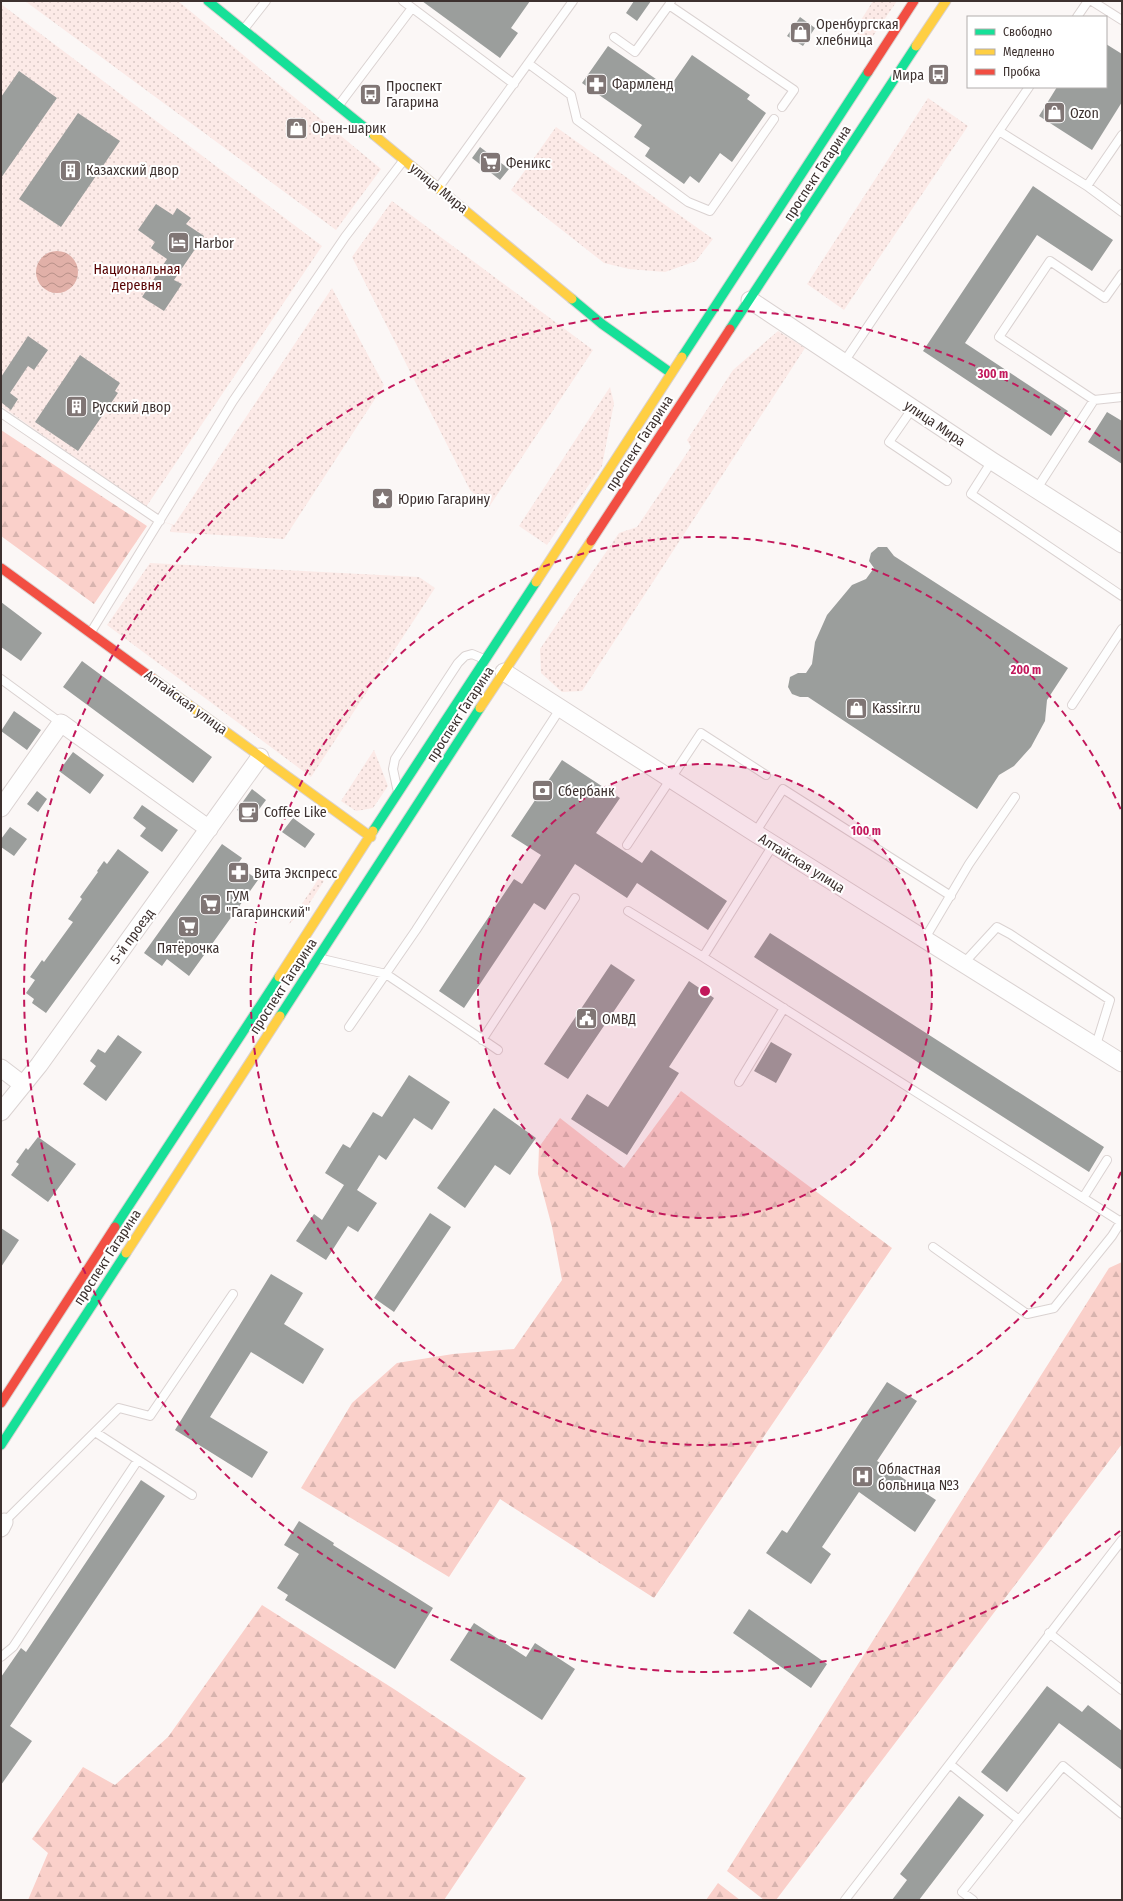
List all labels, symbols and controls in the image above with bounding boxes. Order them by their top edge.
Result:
place label: Оренбургская хлебница [816,16,899,49]
legend [967,16,1107,88]
shop icon: Оренбургская хлебница [788,19,814,45]
text: Свободно [1003,25,1052,39]
text: Медленно [1003,45,1055,59]
bus stop icon: Мира [926,62,952,88]
text: Пробка [1003,65,1041,79]
place label: Мира [892,67,924,84]
pharmacy icon: Фармленд [584,71,610,97]
place label: Фармленд [612,76,674,93]
place label: Проспект Гагарина [386,78,442,111]
bus stop icon: Проспект Гагарина [357,81,383,107]
shop icon: Ozon [1041,100,1067,126]
place label: Ozon [1070,105,1099,122]
shop icon: Орен-шарик [283,115,309,141]
place label: Орен-шарик [312,120,387,137]
street label: проспект Гагарина [780,122,855,224]
supermarket icon: Феникс [477,150,503,176]
place label: Феникс [506,155,551,172]
building icon: Казахский двор [57,157,83,183]
street label: улица Мира [406,160,471,217]
place label: Казахский двор [86,162,179,179]
hotel icon: Harbor [165,230,191,256]
place label: Harbor [194,235,234,252]
park label: Национальная деревня [94,261,180,294]
text: 300 m [977,367,1008,381]
street label: проспект Гагарина [602,392,677,494]
building icon: Русский двор [63,394,89,420]
street label: улица Мира [901,397,969,450]
place label: Русский двор [92,399,171,416]
place icon: Юрию Гагарину [369,486,395,512]
place label: Юрию Гагарину [398,491,491,508]
street label: проспект Гагарина [423,663,498,765]
text: 200 m [1010,663,1041,677]
street label: Алтайская улица [141,667,231,738]
shop icon: Kassir.ru [844,695,870,721]
place label: Kassir.ru [872,700,920,717]
bank icon: Сбербанк [529,778,555,804]
place label: Сбербанк [558,783,615,800]
cafe icon: Coffee Like [235,799,261,825]
place label: Coffee Like [264,804,327,821]
text: 100 m [851,824,881,838]
street label: Алтайская улица [755,830,848,897]
pharmacy icon: Вита Экспресс [226,860,252,886]
place label: Вита Экспресс [254,865,337,882]
place label: ГУМ "Гагаринский" [226,888,310,921]
supermarket icon: ГУМ "Гагаринский" [197,891,223,917]
street label: 5-й проезд [107,905,158,967]
supermarket icon: Пятёрочка [175,913,201,939]
street label: проспект Гагарина [246,935,321,1037]
place label: Пятёрочка [157,940,219,957]
centre of rings [698,984,712,998]
public building icon: ОМВД [573,1006,599,1032]
place label: ОМВД [602,1011,636,1028]
street label: проспект Гагарина [70,1206,145,1308]
place label: Областная больница №3 [878,1461,959,1494]
hospital icon: Областная больница №3 [850,1464,876,1490]

